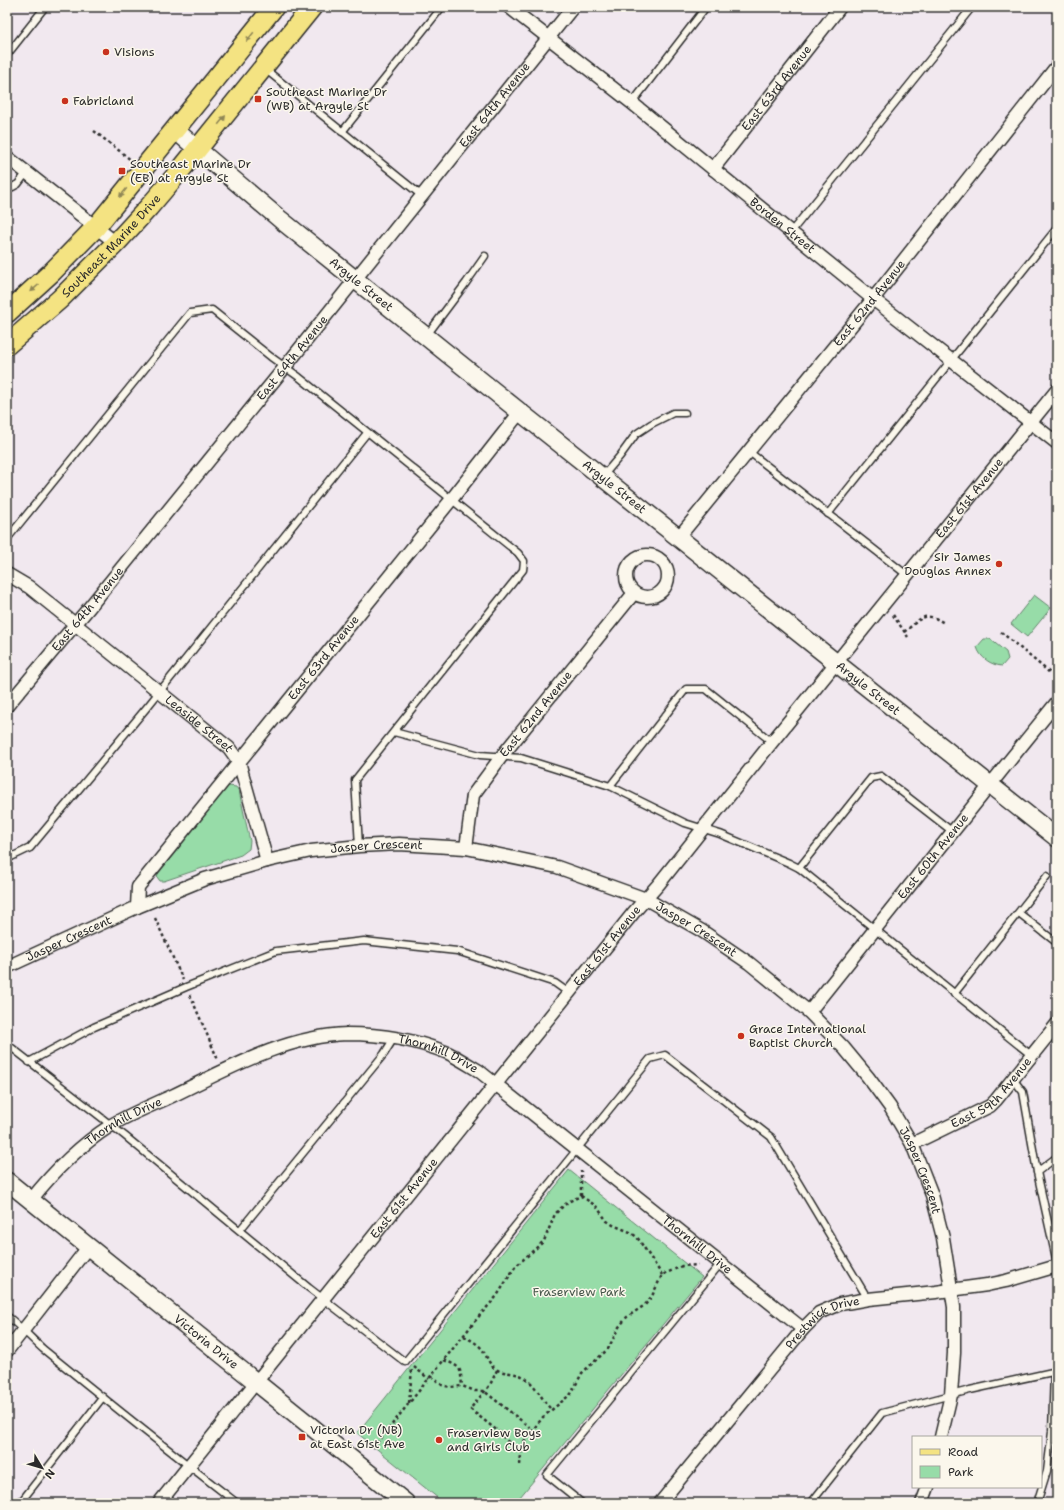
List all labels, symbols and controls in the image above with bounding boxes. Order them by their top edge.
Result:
one-way arrow [245,32,254,43]
street label: East 63rd Avenue [738,42,815,134]
place label: Visions [114,44,155,60]
marker: Visions [101,47,111,57]
street label: East 64th Avenue [456,59,534,151]
place label: Southeast Marine Dr (WB) at Argyle St [266,84,388,114]
place label: Fabricland [73,93,134,109]
marker: Southeast Marine Dr (WB) at Argyle St [253,94,263,104]
marker: Fabricland [60,96,70,106]
one-way arrow [217,114,226,125]
place label: Southeast Marine Dr (EB) at Argyle St [130,156,252,186]
marker: Southeast Marine Dr (EB) at Argyle St [117,166,127,176]
one-way arrow [119,188,128,199]
street label: Southeast Marine Drive [58,191,165,301]
street label: Borden Street [746,194,819,257]
street label: Argyle Street [326,254,397,315]
street label: East 62nd Avenue [830,256,909,350]
one-way arrow [30,283,40,293]
street label: East 64th Avenue [253,312,331,404]
street label: East 61st Avenue [932,454,1007,542]
street label: Argyle Street [579,456,650,517]
place label: Sir James Douglas Annex [904,549,991,579]
marker: Sir James Douglas Annex [994,559,1004,569]
street label: East 64th Avenue [48,563,127,655]
street label: East 63rd Avenue [284,612,363,703]
street label: Argyle Street [833,658,904,719]
street label: East 62nd Avenue [496,667,576,761]
street label: Leaside Street [162,692,237,755]
street label: East 60th Avenue [894,810,972,903]
street label: Jasper Crescent [329,836,423,857]
street label: Jasper Crescent [653,898,740,960]
street label: East 61st Avenue [570,902,644,989]
street label: Jasper Crescent [23,912,114,965]
place label: Grace International Baptist Church [749,1021,866,1051]
street label: Thornhill Drive [397,1031,481,1077]
marker: Grace International Baptist Church [736,1031,746,1041]
street label: East 59th Avenue [948,1054,1035,1132]
street label: Thornhill Drive [82,1094,165,1149]
street label: Jasper Crescent [896,1124,945,1216]
street label: East 61st Avenue [367,1154,441,1242]
street label: Thornhill Drive [659,1212,736,1278]
park label: Fraserview Park [533,1284,626,1300]
street label: Prestwick Drive [782,1293,861,1352]
street label: Victoria Drive [171,1311,242,1373]
place label: Victoria Dr (NB) at East 61st Ave [310,1422,405,1452]
place label: Fraserview Boys and Girls Club [447,1425,541,1455]
marker: Victoria Dr (NB) at East 61st Ave [297,1432,307,1442]
marker: Fraserview Boys and Girls Club [434,1435,444,1445]
legend [912,1436,1042,1488]
text: Road [948,1444,979,1460]
north arrow [22,1448,62,1488]
text: Park [948,1464,974,1480]
text: N [41,1466,58,1482]

